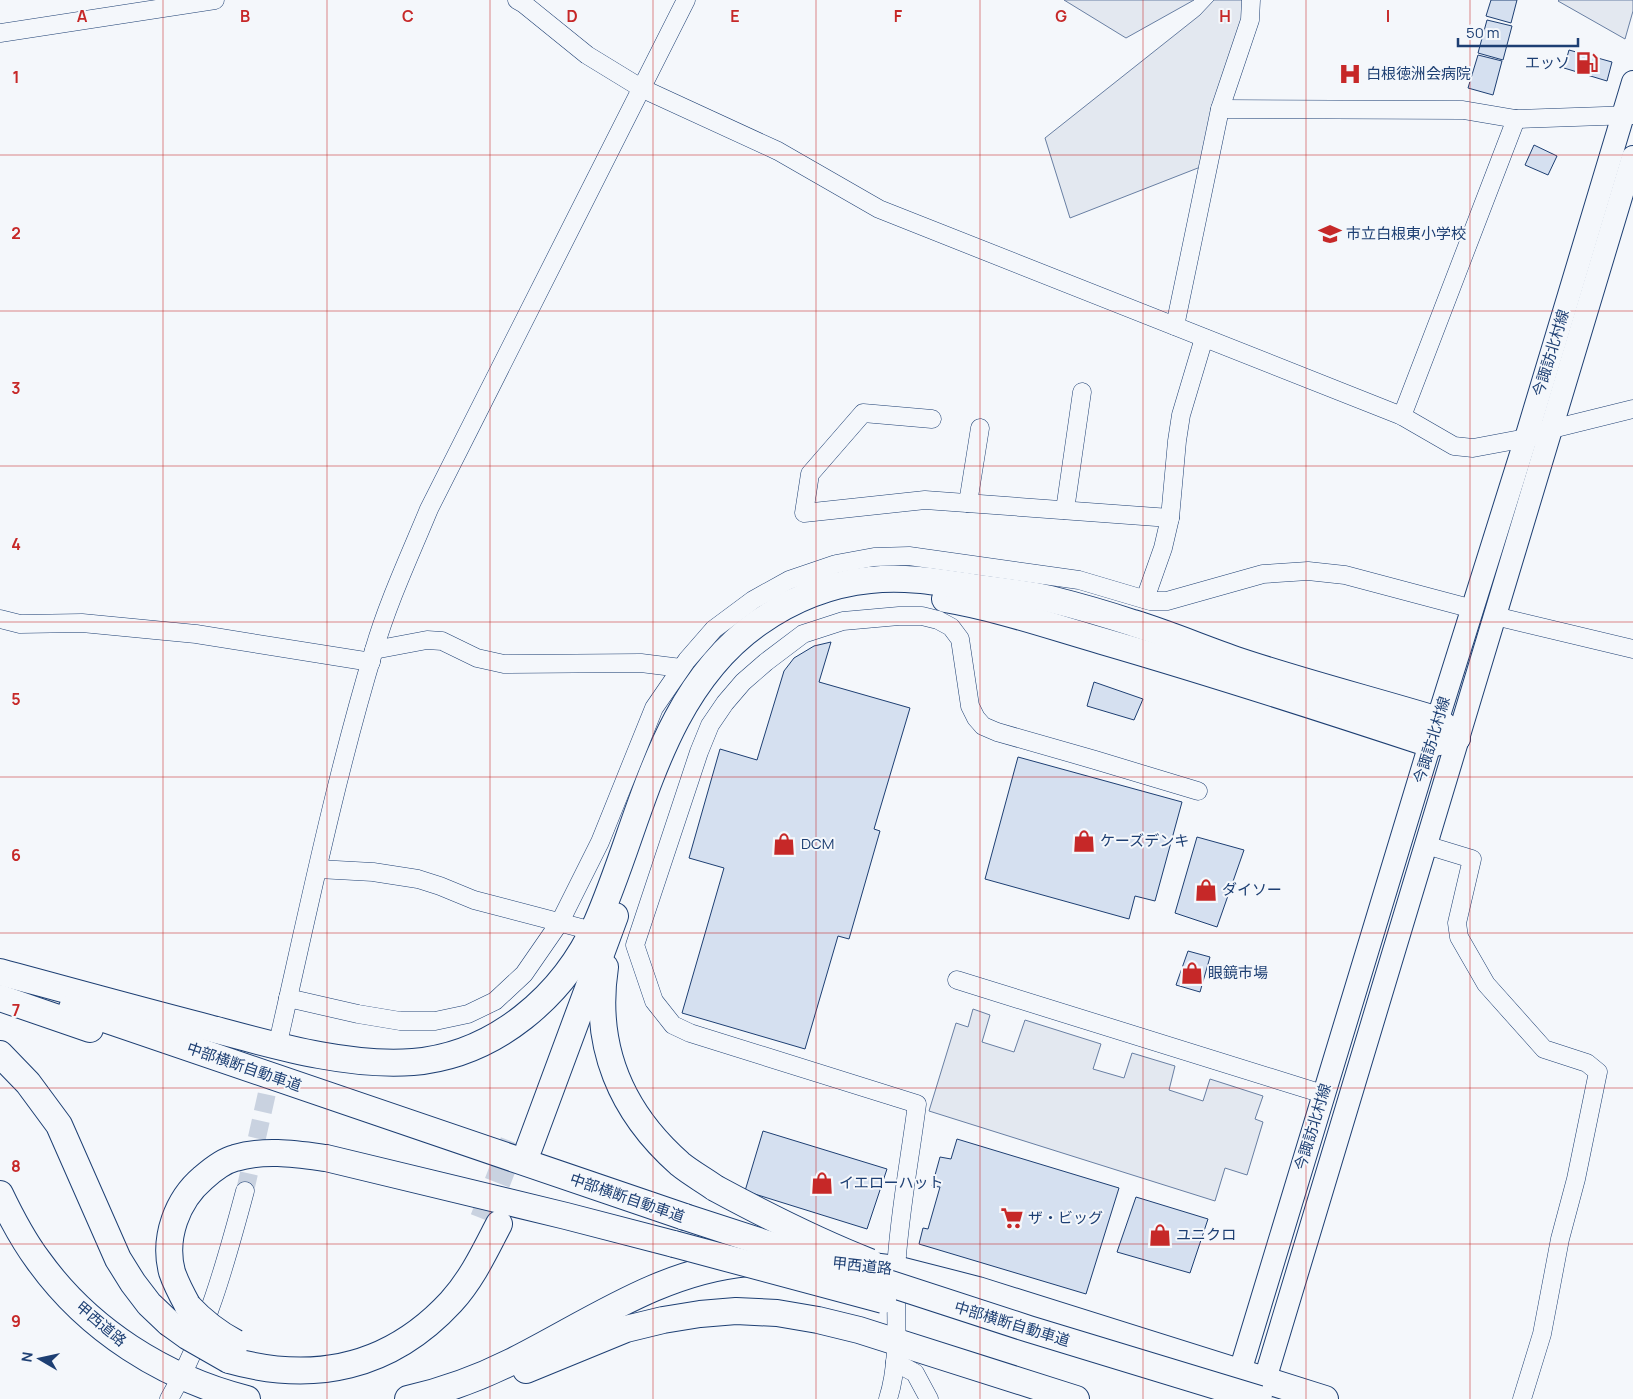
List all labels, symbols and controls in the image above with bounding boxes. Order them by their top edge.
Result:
text: A [77,5,88,27]
text: B [240,5,250,27]
text: C [402,5,414,27]
text: D [566,5,578,27]
text: E [730,5,740,27]
text: F [894,5,903,27]
text: G [1055,5,1067,27]
text: H [1219,5,1231,27]
text: I [1386,5,1390,27]
scale bar [1458,15,1578,47]
text: 50 m [1466,22,1500,43]
fuel station icon: エッソ [1574,50,1600,76]
place label: エッソ [1525,52,1570,73]
hospital icon: 白根徳洲会病院 [1337,61,1363,87]
place label: 白根徳洲会病院 [1366,63,1471,84]
text: 1 [12,66,20,88]
school or university icon: 市立白根東小学校 [1317,221,1343,247]
text: 2 [11,222,21,244]
place label: 市立白根東小学校 [1346,223,1466,244]
street label: 今諏訪北村線 [1527,307,1574,399]
text: 3 [11,377,21,399]
text: 4 [11,533,21,555]
text: 5 [11,688,21,710]
street label: 今諏訪北村線 [1408,694,1455,786]
shop icon: ケーズデンキ [1071,828,1097,854]
place label: ケーズデンキ [1100,830,1189,851]
shop icon: DCM [771,831,797,857]
place label: DCM [801,833,834,854]
text: 6 [11,844,21,866]
shop icon: ダイソー [1193,877,1219,903]
place label: ダイソー [1222,879,1282,900]
shop icon: 眼鏡市場 [1179,960,1205,986]
place label: 眼鏡市場 [1208,962,1268,983]
text: 7 [12,999,20,1021]
street label: 中部横断自動車道 [184,1037,304,1096]
street label: 今諏訪北村線 [1289,1081,1336,1173]
text: 8 [11,1155,21,1177]
street label: 中部横断自動車道 [567,1168,687,1227]
shop icon: イエローハット [809,1170,835,1196]
place label: イエローハット [839,1172,944,1193]
supermarket icon: ザ・ビッグ [999,1205,1025,1231]
place label: ザ・ビッグ [1028,1207,1103,1228]
shop icon: ユニクロ [1147,1222,1173,1248]
place label: ユニクロ [1176,1224,1236,1245]
street label: 甲西道路 [831,1252,893,1279]
street label: 甲西道路 [72,1296,131,1351]
street label: 中部横断自動車道 [952,1296,1073,1351]
text: 9 [11,1310,21,1332]
north arrow [15,1334,65,1384]
text: N [16,1350,37,1363]

